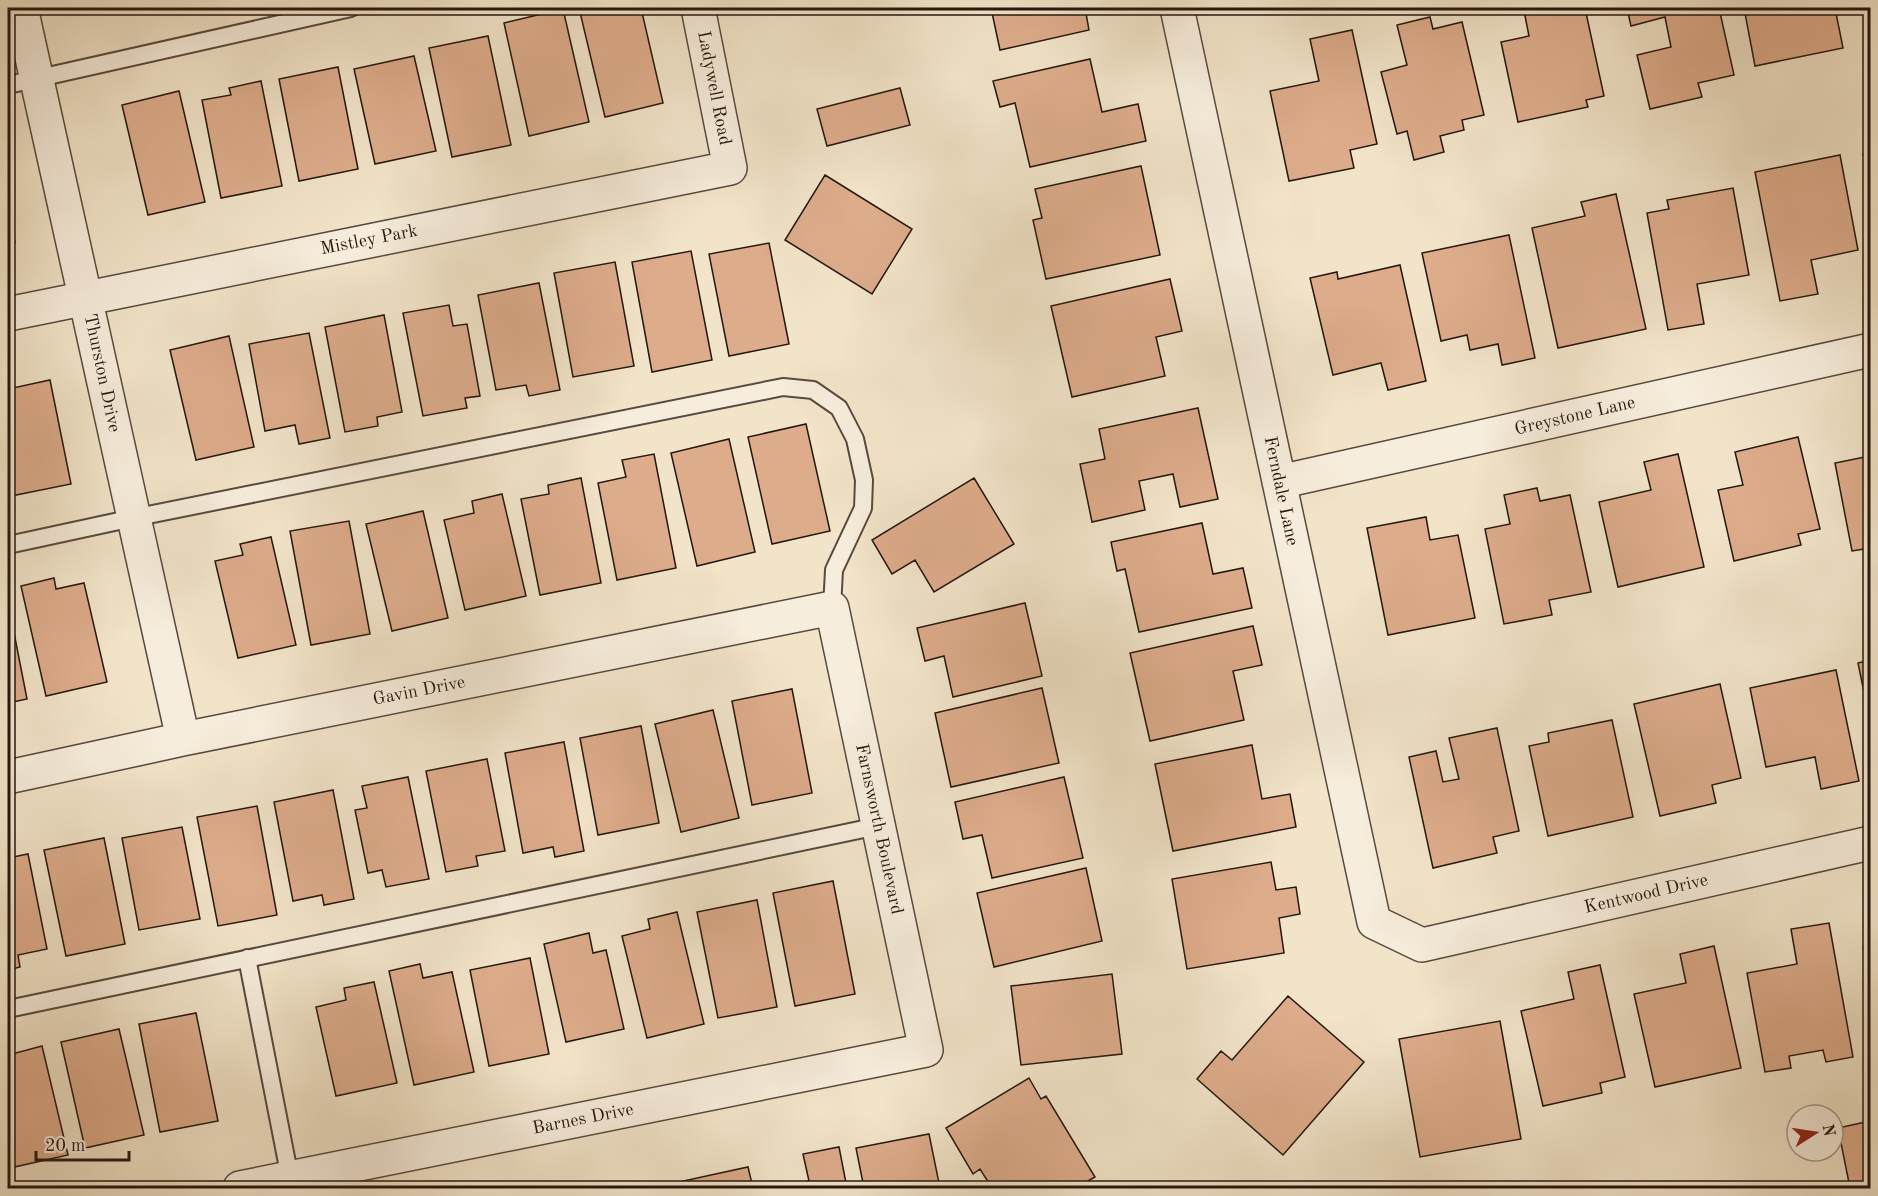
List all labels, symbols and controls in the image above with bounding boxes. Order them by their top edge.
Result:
street label: Ladywell Road [694,29,734,147]
street label: Mistley Park [319,222,419,258]
street label: Thurston Drive [81,312,123,434]
street label: Greystone Lane [1513,393,1637,439]
street label: Ferndale Lane [1261,435,1301,547]
street label: Gavin Drive [371,673,467,709]
street label: Farnsworth Boulevard [852,742,906,916]
street label: Kentwood Drive [1582,871,1710,917]
street label: Barnes Drive [531,1100,635,1138]
north arrow [1785,1103,1845,1163]
text: N [1819,1123,1837,1139]
scale bar [36,1124,129,1162]
text: 20 m [45,1137,85,1155]

